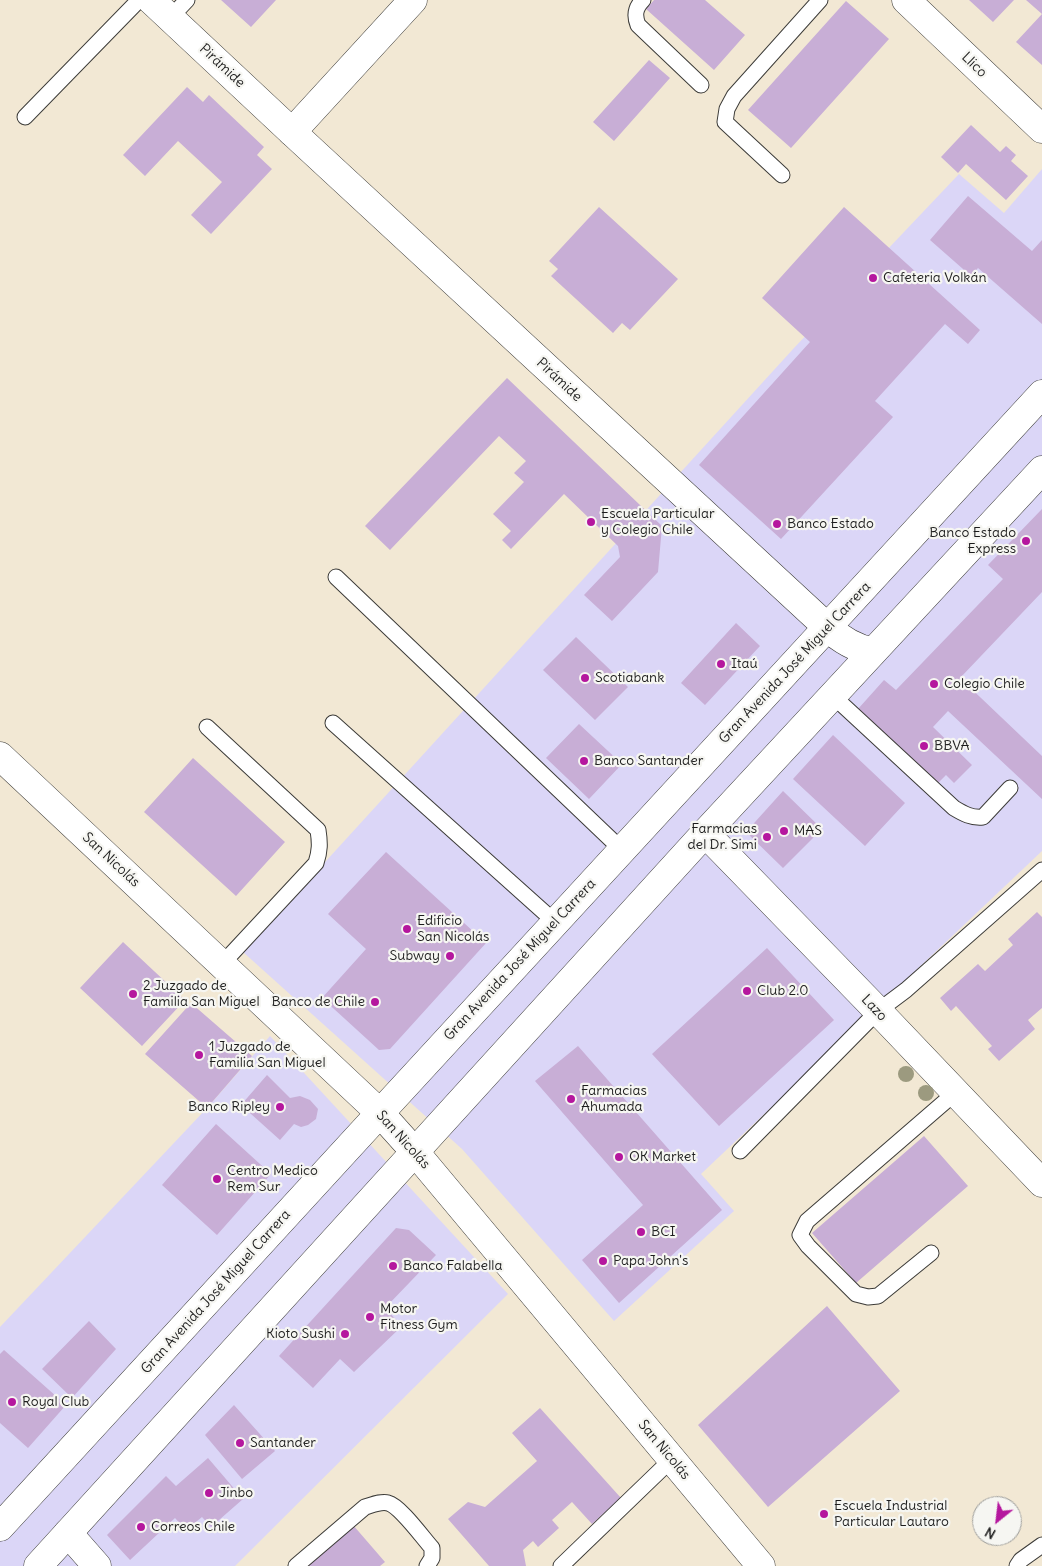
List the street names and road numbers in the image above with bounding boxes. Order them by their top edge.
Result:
street label: Pirámide [196,41,248,91]
street label: Llico [958,49,990,81]
street label: Pirámide [533,355,585,405]
street label: Gran Avenida José Miguel Carrera [716,579,874,747]
street label: San Nicolás [79,829,143,891]
street label: Gran Avenida José Miguel Carrera [441,876,599,1044]
street label: Lazo [858,991,890,1025]
street label: San Nicolás [373,1108,433,1172]
street label: Gran Avenida José Miguel Carrera [138,1207,294,1377]
street label: San Nicolás [634,1417,694,1483]

